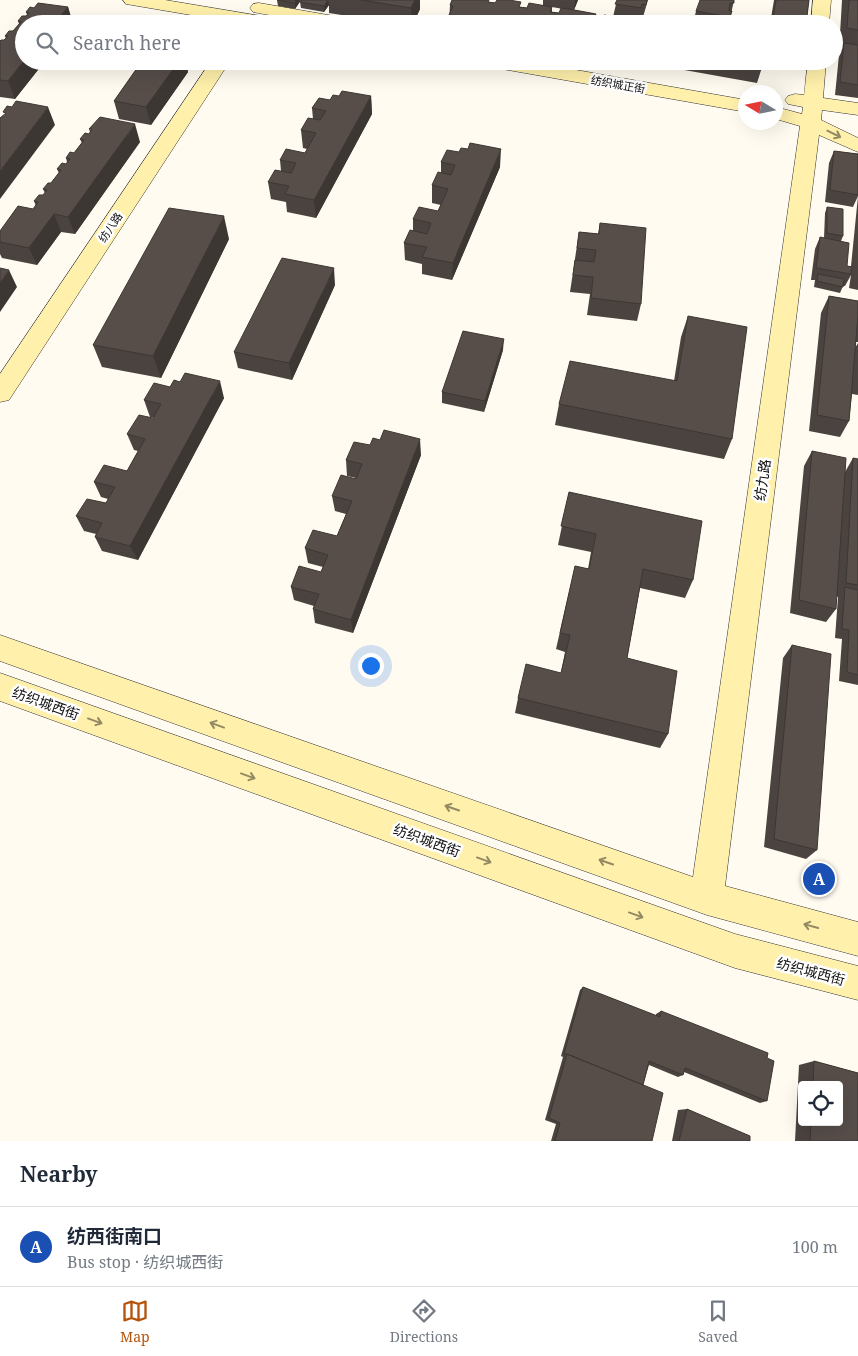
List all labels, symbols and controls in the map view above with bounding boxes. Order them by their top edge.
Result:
search box [15,15,843,70]
icon: search [33,29,61,57]
text: Search here [73,30,181,56]
street label: 纺织城正街 [590,72,646,96]
north arrow [738,85,783,130]
one-way arrow [826,130,841,140]
street label: 纺八路 [95,209,125,245]
street label: 纺九路 [750,458,774,502]
your location [358,653,384,679]
street label: 纺织城西街 [10,682,82,724]
one-way arrow [87,717,103,726]
one-way arrow [209,720,225,729]
one-way arrow [240,772,255,781]
one-way arrow [445,803,461,813]
street label: 纺织城西街 [391,819,463,861]
one-way arrow [475,856,491,865]
one-way arrow [598,857,614,866]
pin: A [803,860,835,898]
one-way arrow [628,911,644,920]
one-way arrow [803,921,819,930]
street label: 纺织城西街 [775,953,847,989]
map controls [798,1081,843,1126]
button: locate [798,1081,843,1126]
text: Nearby [20,1160,98,1188]
text: 纺西街南口 [67,1223,162,1249]
text: A [30,1236,42,1258]
text: 100 m [792,1236,838,1258]
text: Bus stop · 纺织城西街 [67,1251,223,1273]
tab: Map [120,1297,150,1346]
tab: Directions [390,1297,458,1346]
tab: Saved [698,1297,738,1346]

